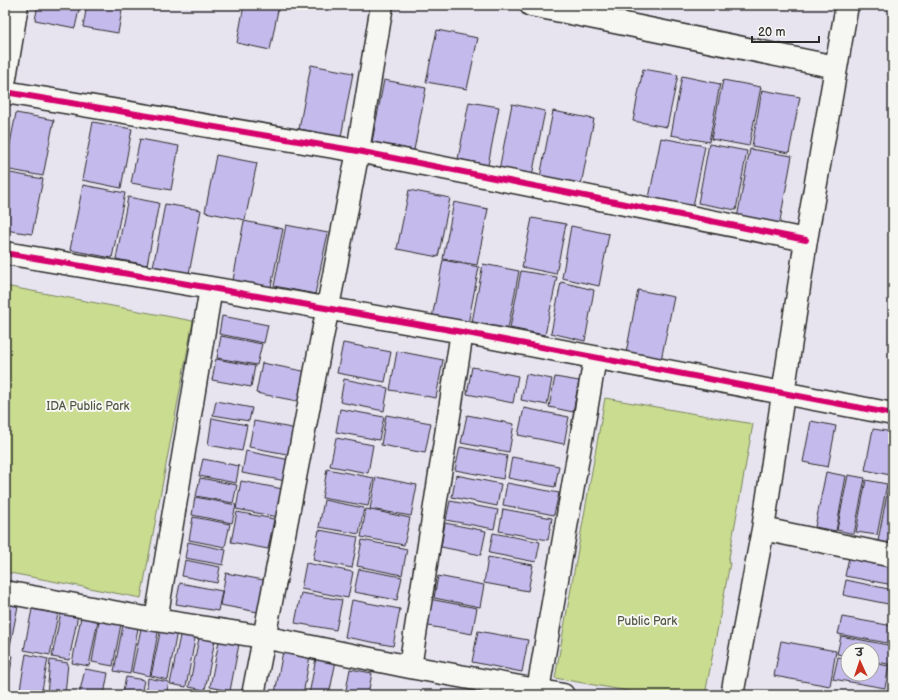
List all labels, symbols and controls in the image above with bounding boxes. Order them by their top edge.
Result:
scale bar [752,18,819,44]
text: 20 m [758,25,785,40]
park label: IDA Public Park [47,399,130,414]
park label: Public Park [617,614,677,629]
north arrow [840,642,880,682]
text: उ [855,646,865,659]

